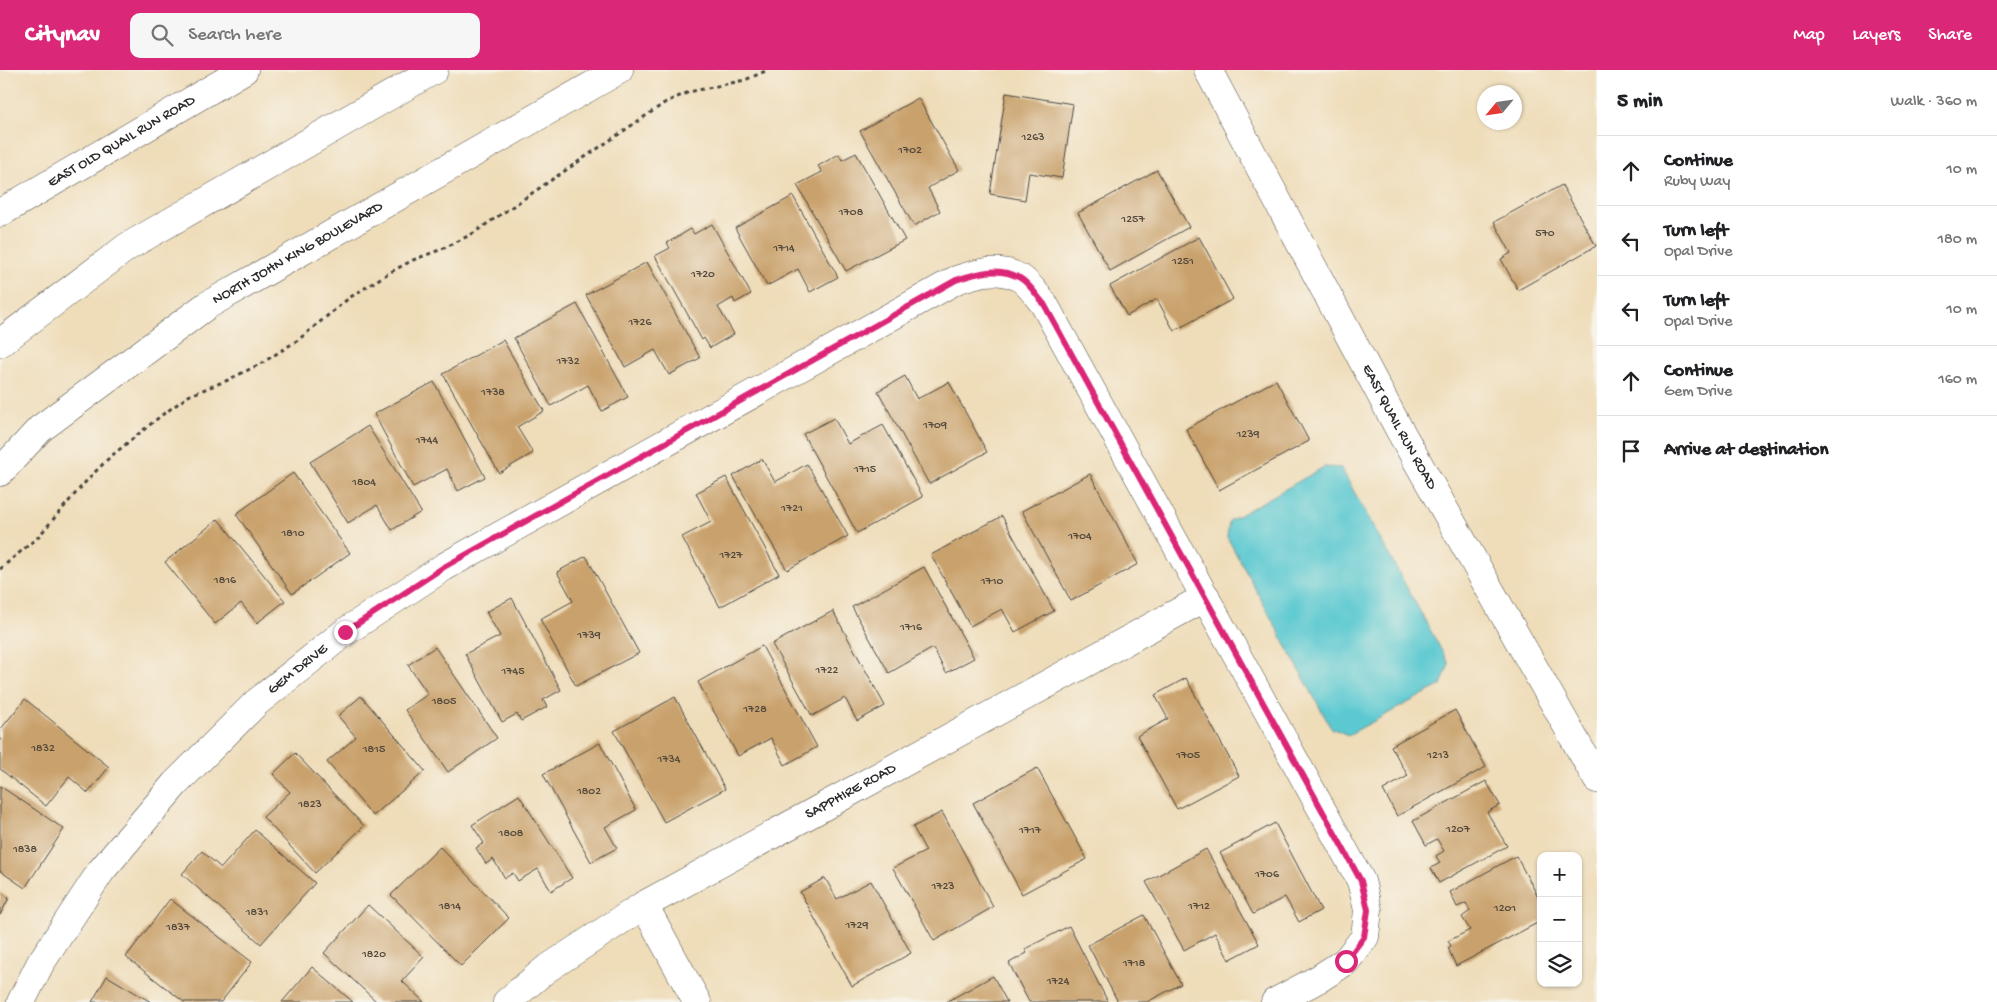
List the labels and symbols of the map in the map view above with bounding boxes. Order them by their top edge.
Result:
north arrow [1477,85,1522,130]
street label: EAST OLD QUAIL RUN ROAD [45,91,199,192]
house number: 1263 [1020,131,1045,145]
house number: 1702 [897,144,922,158]
street label: NORTH JOHN KING BOULEVARD [209,198,386,309]
house number: 1708 [838,206,864,220]
house number: 1257 [1120,213,1145,227]
house number: 570 [1535,227,1555,241]
house number: 1714 [772,242,795,256]
house number: 1251 [1171,255,1194,269]
house number: 1720 [690,268,715,282]
house number: 1726 [627,316,652,330]
house number: 1732 [555,355,580,369]
street label: EAST QUAIL RUN ROAD [1357,361,1441,493]
house number: 1738 [480,386,505,400]
house number: 1709 [922,419,947,433]
house number: 1239 [1236,428,1259,442]
house number: 1744 [415,434,439,448]
house number: 1715 [853,463,876,477]
house number: 1804 [351,476,376,490]
house number: 1721 [780,502,803,516]
house number: 1810 [280,527,305,541]
house number: 1704 [1067,530,1092,544]
house number: 1727 [718,549,743,563]
house number: 1816 [213,574,237,588]
house number: 1710 [980,575,1004,589]
route end [334,621,357,644]
house number: 1716 [899,621,923,635]
house number: 1739 [576,629,601,643]
street label: GEM DRIVE [264,640,332,699]
house number: 1722 [815,664,839,678]
house number: 1745 [500,665,525,679]
house number: 1805 [431,695,456,709]
house number: 1728 [742,703,767,717]
house number: 1832 [30,742,55,756]
house number: 1815 [362,743,385,757]
house number: 1705 [1175,749,1200,763]
house number: 1213 [1426,749,1449,763]
house number: 1734 [657,753,681,767]
street label: SAPPHIRE ROAD [802,759,900,824]
house number: 1802 [576,785,601,799]
house number: 1823 [297,798,322,812]
house number: 1207 [1445,823,1471,837]
house number: 1717 [1018,824,1042,838]
house number: 1808 [498,827,524,841]
house number: 1838 [12,843,38,857]
house number: 1706 [1254,868,1280,882]
house number: 1723 [930,880,955,894]
house number: 1814 [438,900,461,914]
house number: 1712 [1187,900,1210,914]
house number: 1201 [1493,902,1516,916]
house number: 1831 [245,906,268,920]
house number: 1729 [845,919,868,933]
house number: 1837 [165,921,191,935]
house number: 1820 [361,948,386,962]
route start [1335,950,1358,973]
house number: 1718 [1122,957,1146,971]
house number: 1724 [1046,975,1070,989]

